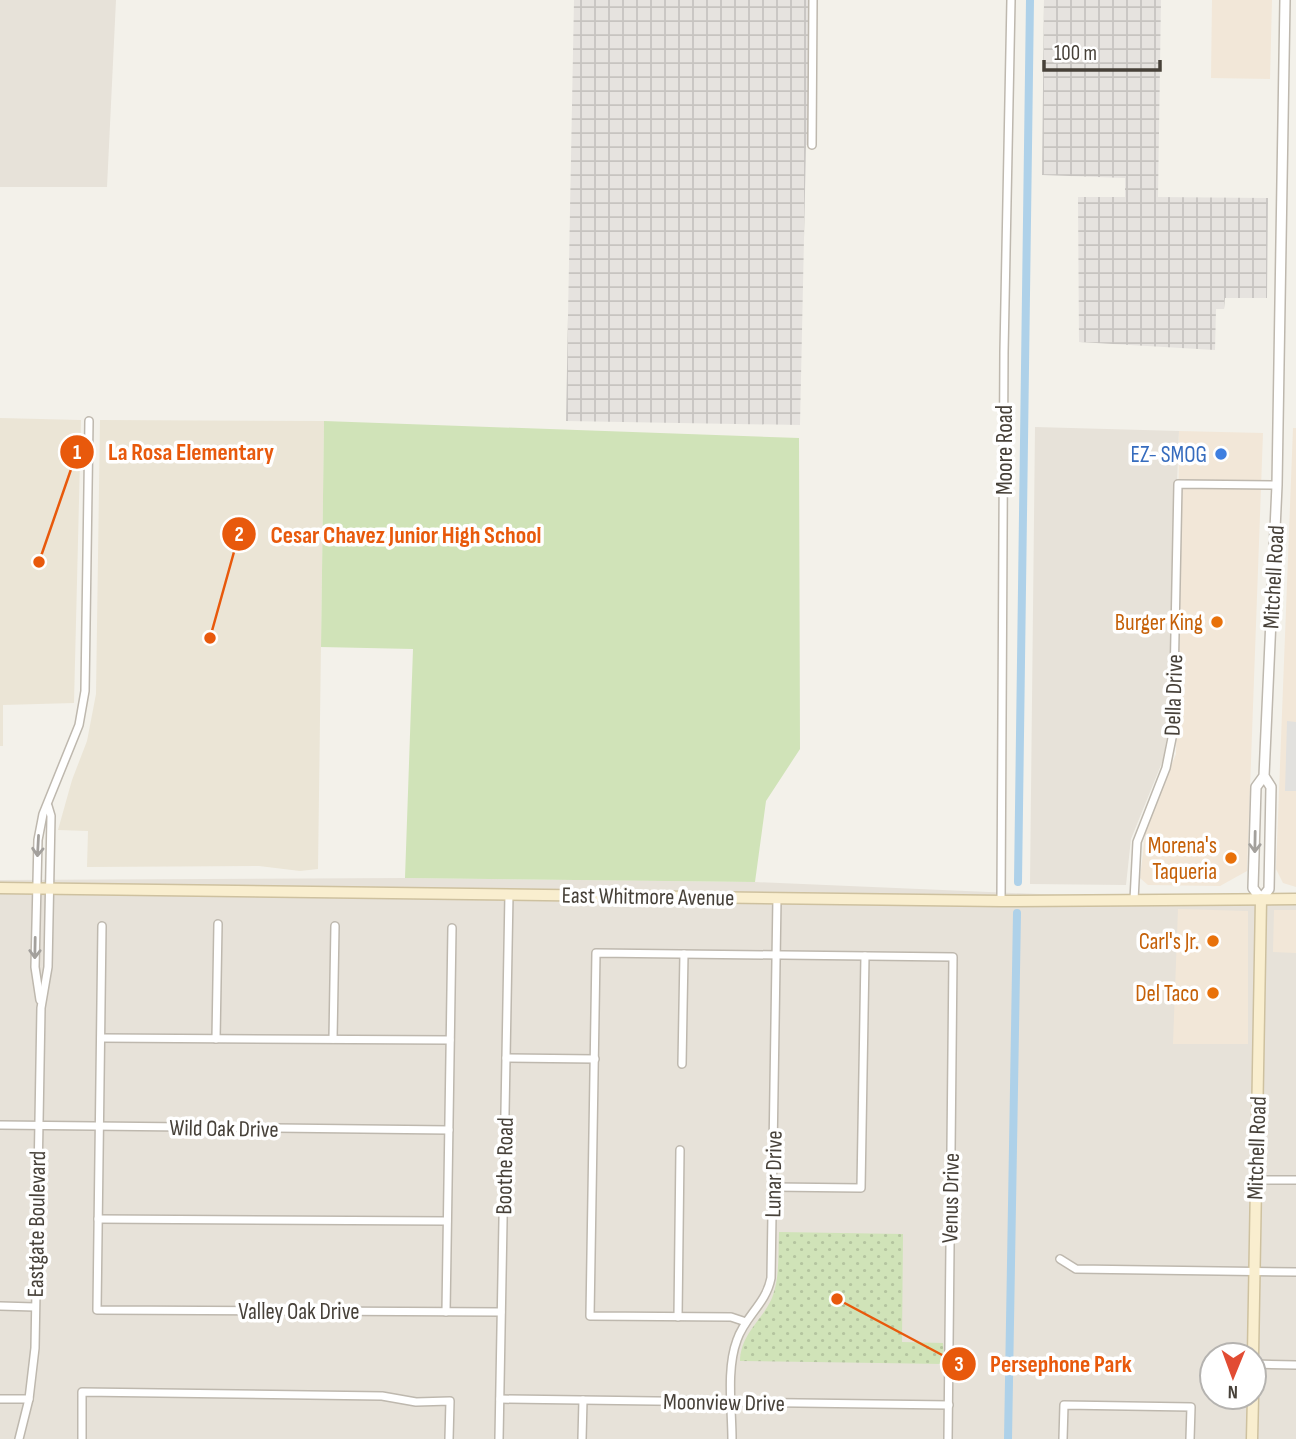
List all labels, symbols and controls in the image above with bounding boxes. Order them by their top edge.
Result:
scale bar [1044,28,1160,72]
text: 100 m [1054,41,1097,66]
street label: Moore Road [991,405,1019,495]
callout: La Rosa Elementary [59,429,288,474]
text: La Rosa Elementary [108,438,274,467]
text: 1 [73,440,81,465]
place label: EZ- SMOG [1131,441,1207,469]
marker: EZ- SMOG [1213,446,1229,462]
callout: Cesar Chavez Junior High School [222,512,556,557]
text: Cesar Chavez Junior High School [271,521,542,550]
text: 2 [234,522,244,547]
street label: Mitchell Road [1257,525,1291,630]
place label: Burger King [1115,609,1203,637]
marker: Burger King [1209,614,1225,630]
street label: Della Drive [1159,654,1189,736]
one-way arrow [1248,830,1261,853]
place label: Morena's Taqueria [1148,832,1217,886]
one-way arrow [32,834,45,857]
marker: Morena's Taqueria [1223,850,1239,866]
street label: East Whitmore Avenue [561,881,735,913]
place label: Carl's Jr. [1139,928,1199,956]
marker: Carl's Jr. [1205,933,1221,949]
one-way arrow [29,937,42,960]
place label: Del Taco [1135,980,1199,1008]
marker: Del Taco [1205,985,1221,1001]
street label: Mitchell Road [1241,1096,1273,1200]
street label: Wild Oak Drive [169,1114,279,1144]
street label: Boothe Road [490,1117,520,1215]
street label: Lunar Drive [759,1130,789,1218]
street label: Eastgate Boulevard [22,1150,52,1298]
street label: Venus Drive [936,1153,966,1243]
street label: Valley Oak Drive [238,1298,360,1326]
callout: Persephone Park [941,1341,1146,1386]
north arrow [1198,1341,1268,1411]
text: Persephone Park [990,1350,1132,1379]
text: 3 [954,1352,964,1377]
text: N [1227,1380,1238,1403]
street label: Moonview Drive [663,1388,785,1418]

